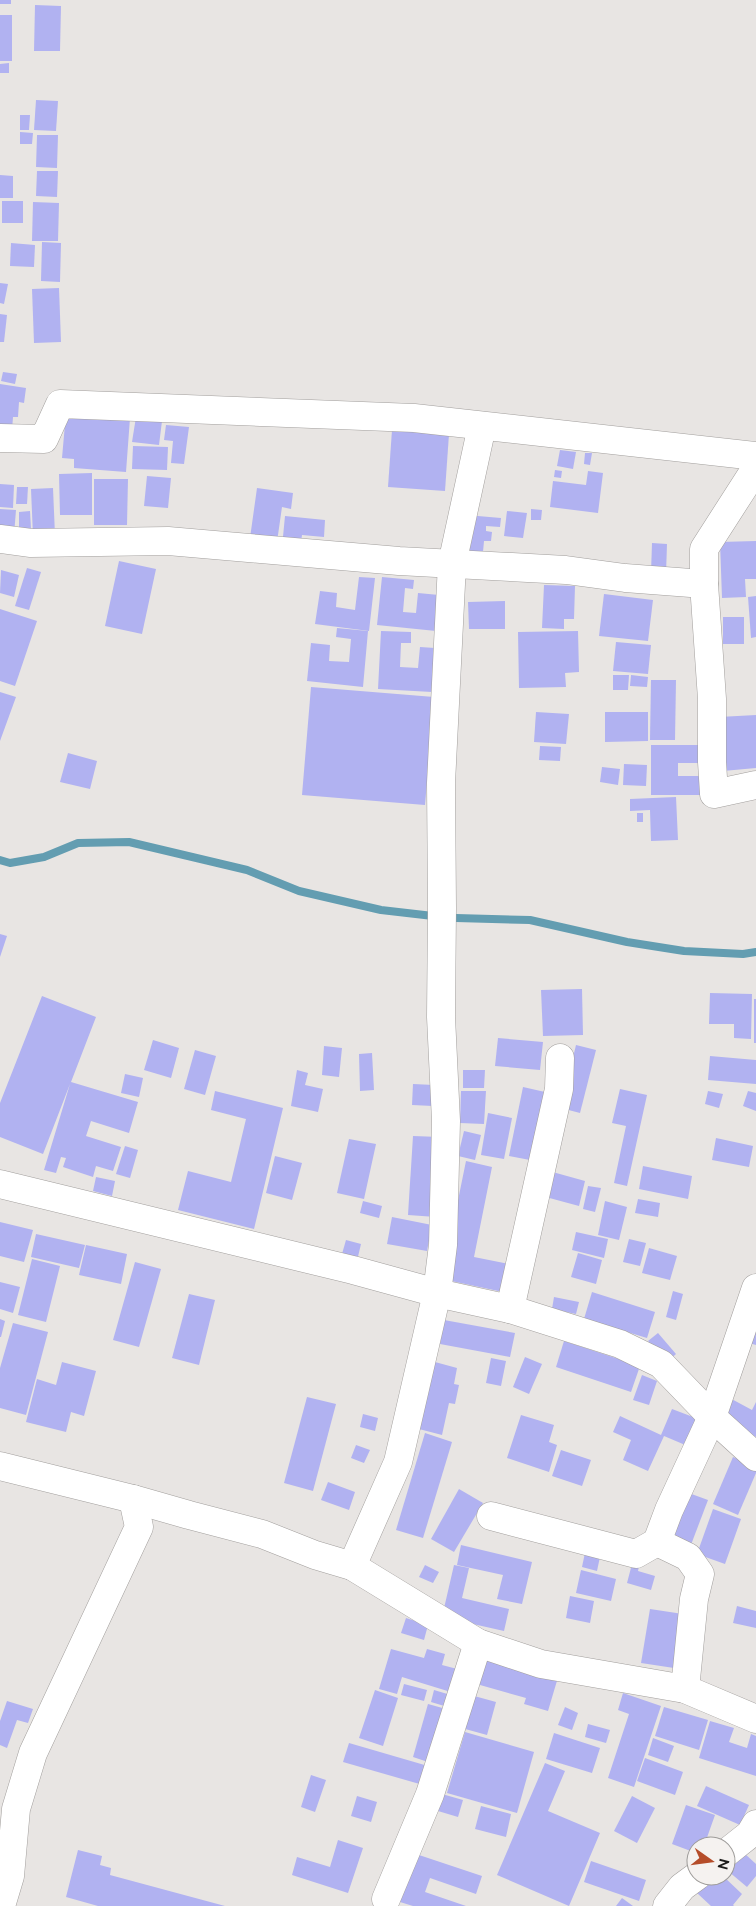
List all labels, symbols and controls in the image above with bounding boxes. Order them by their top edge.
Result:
north arrow [686,1836,736,1886]
text: N [715,1857,733,1871]

